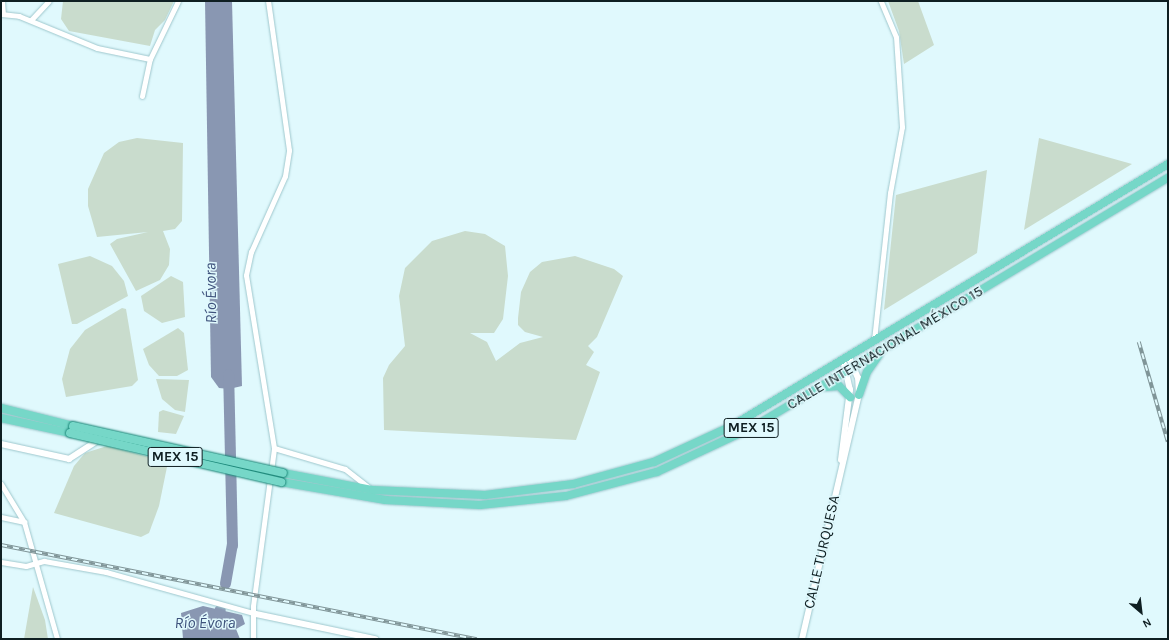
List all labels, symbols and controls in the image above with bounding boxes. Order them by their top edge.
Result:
water label: Río Évora [201,262,221,324]
street label: CALLE INTERNACIONAL MÉXICO 15 [784,282,986,414]
road number: MEX 15 [723,416,779,440]
road number: MEX 15 [147,445,203,469]
street label: CALLE TURQUESA [800,493,844,611]
north arrow [1121,592,1161,632]
water label: Río Évora [174,613,236,633]
text: N [1140,615,1153,631]

